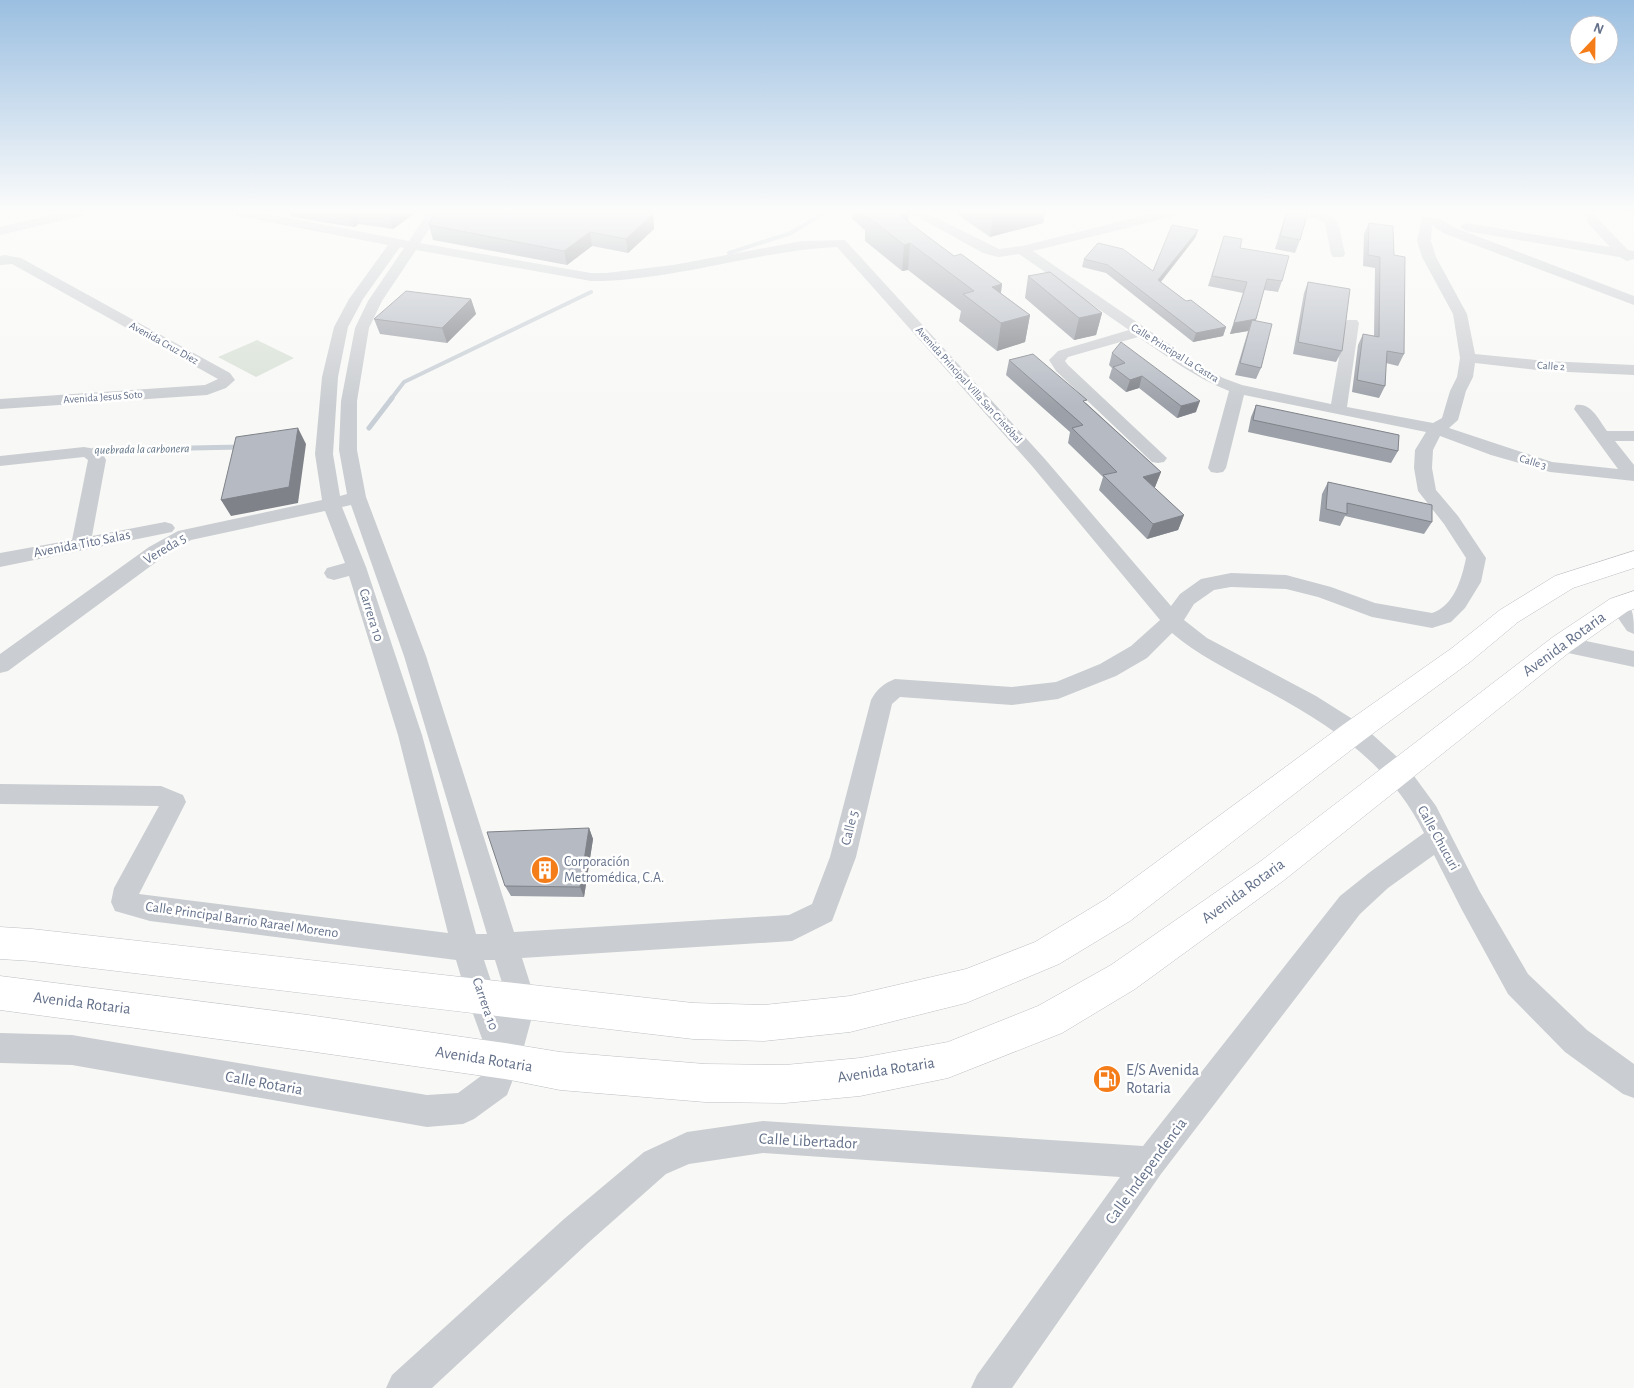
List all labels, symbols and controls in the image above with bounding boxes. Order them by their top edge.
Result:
north arrow [1569,15,1619,65]
text: N [1591,21,1606,37]
street label: Avenida Cruz Diez [128,320,201,367]
street label: Calle Principal La Castra [1129,322,1221,384]
street label: Avenida Principal Villa San Cristóbal [914,325,1024,445]
street label: Calle 2 [1537,360,1565,372]
street label: Avenida Jesus Soto [63,389,143,405]
water label: quebrada la carbonera [94,442,190,457]
street label: Calle 3 [1518,453,1548,471]
street label: Avenida Tito Salas [32,528,132,560]
street label: Vereda 5 [141,531,189,567]
street label: Carrera 10 [356,587,386,643]
street label: Avenida Rotaria [1520,609,1608,679]
street label: Calle Chucuri [1415,803,1461,873]
street label: Calle 5 [839,809,861,847]
building icon: Corporación Metromédica, C.A. [530,855,560,885]
place label: Corporación Metromédica, C.A. [564,855,664,885]
street label: Avenida Rotaria [1199,856,1287,926]
street label: Calle Principal Barrio Rarael Moreno [145,900,339,940]
street label: Carrera 10 [470,976,500,1032]
street label: Avenida Rotaria [32,989,132,1017]
street label: Avenida Rotaria [434,1043,534,1075]
street label: Avenida Rotaria [836,1054,936,1086]
place label: E/S Avenida Rotaria [1126,1062,1199,1096]
fuel station icon: E/S Avenida Rotaria [1092,1064,1122,1094]
street label: Calle Rotaria [224,1068,304,1098]
street label: Calle Independencia [1102,1115,1190,1227]
street label: Calle Libertador [758,1130,858,1152]

